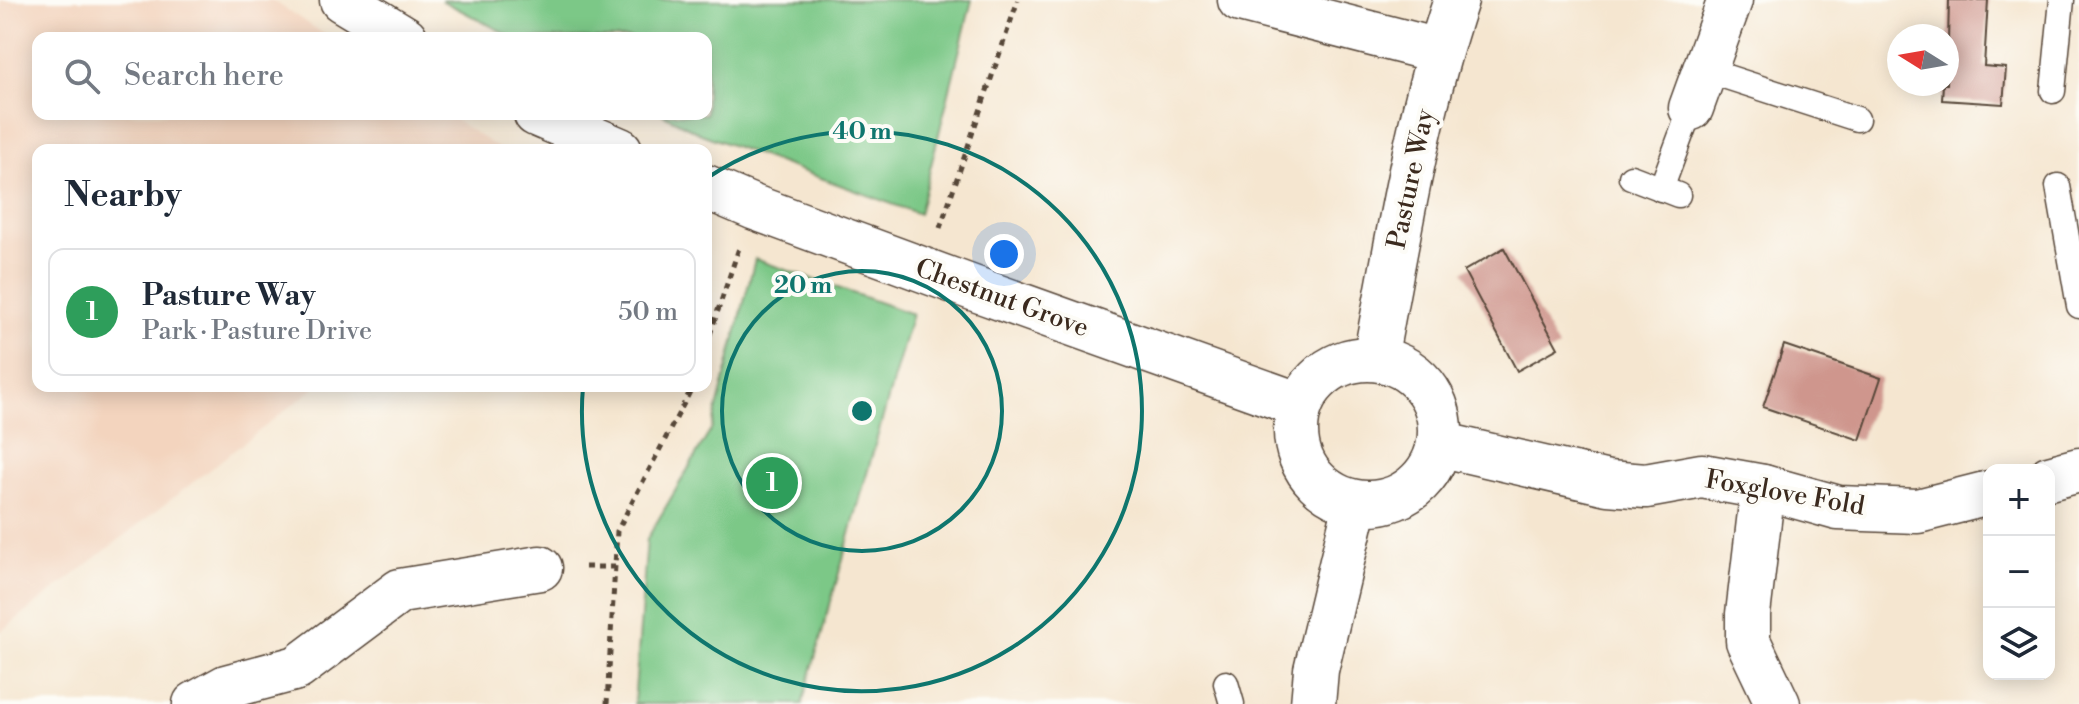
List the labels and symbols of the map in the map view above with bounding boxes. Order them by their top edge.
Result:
north arrow [1887,24,1959,96]
street label: Pasture Way [1381,106,1442,252]
text: 40 m [832,117,892,147]
your location [984,234,1024,274]
street label: Chestnut Grove [911,252,1093,344]
text: 20 m [774,271,832,301]
centre of rings [848,397,876,425]
pin: 1 [746,453,798,513]
street label: Foxglove Fold [1703,463,1867,523]

